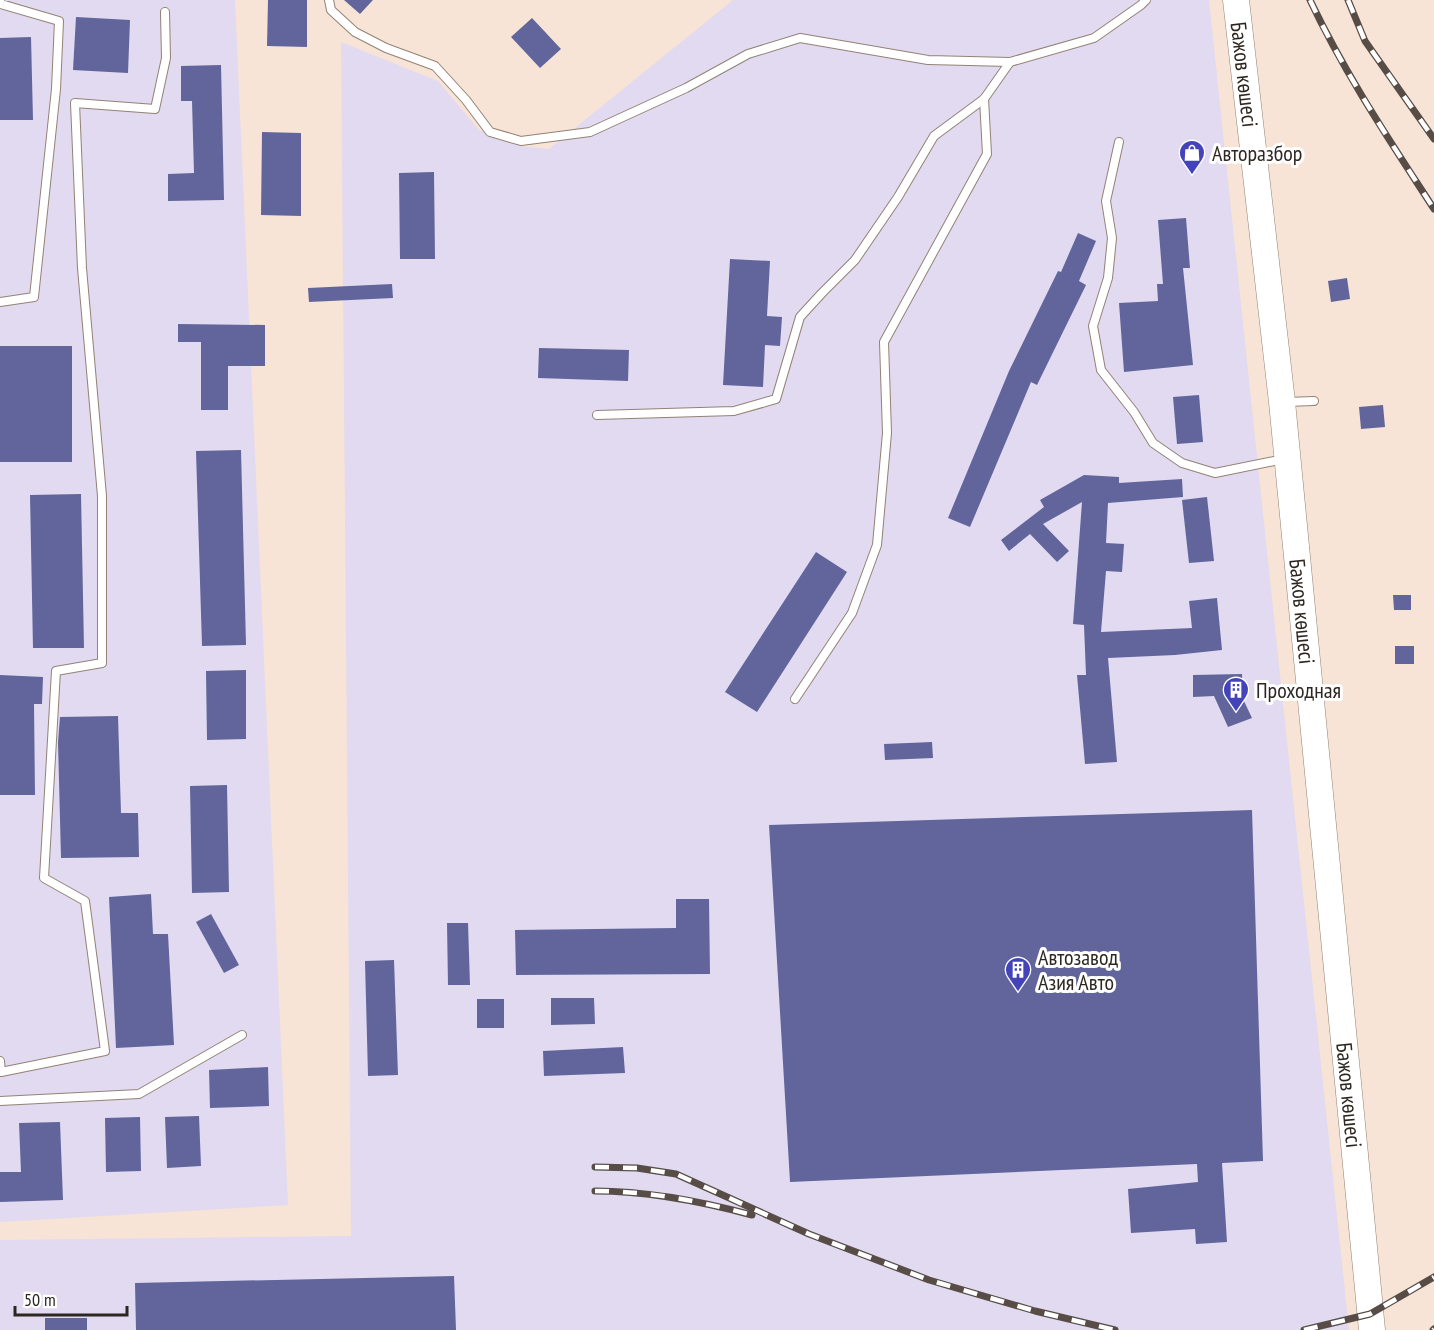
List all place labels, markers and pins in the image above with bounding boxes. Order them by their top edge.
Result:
shop icon: Авторазбор [1177,138,1207,176]
place label: Авторазбор [1212,139,1302,167]
building icon: Проходная [1221,675,1251,713]
place label: Проходная [1256,676,1341,704]
place label: Автозавод Азия Авто [1038,943,1118,996]
building icon: Автозавод Азия Авто [1003,955,1033,993]

